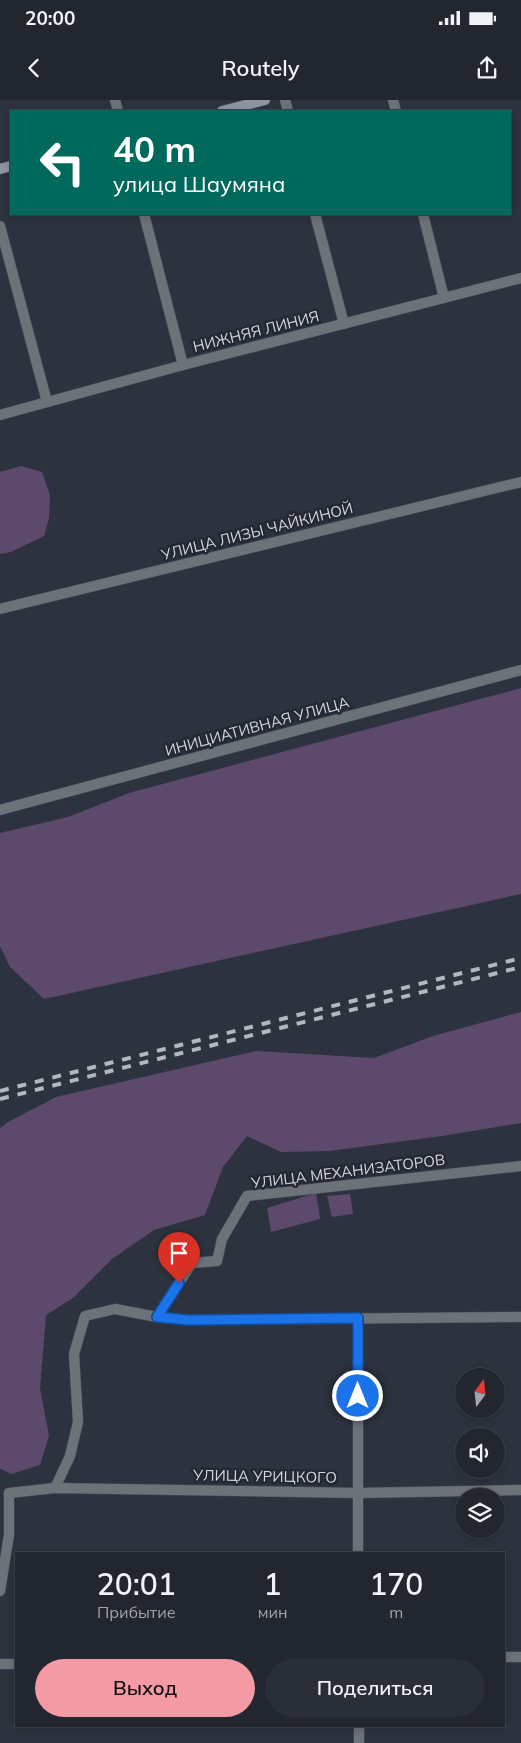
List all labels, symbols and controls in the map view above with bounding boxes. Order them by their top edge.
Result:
text: 20:00 [25,6,75,30]
icon: back [20,54,48,82]
text: Routely [222,54,299,82]
icon: share [473,54,501,82]
text: 40 m [113,127,196,171]
icon: left [30,130,95,195]
text: улица Шаумяна [113,170,285,198]
street label: НИЖНЯЯ ЛИНИЯ [191,306,321,356]
street label: УЛИЦА ЛИЗЫ ЧАЙКИНОЙ [158,498,355,564]
street label: ИНИЦИАТИВНАЯ УЛИЦА [163,692,351,760]
street label: УЛИЦА МЕХАНИЗАТОРОВ [249,1150,446,1192]
pin [158,1232,200,1283]
icon: arrive [165,1239,193,1267]
north arrow [455,1368,505,1418]
map controls [455,1368,505,1538]
position arrow [331,1369,383,1421]
button: sound [455,1428,505,1478]
street label: УЛИЦА УРИЦКОГО [192,1465,337,1487]
button: layers [455,1488,505,1538]
text: 20:01 [97,1565,176,1603]
text: 1 [264,1565,282,1603]
text: 170 [369,1565,423,1603]
text: Прибытие [97,1602,176,1622]
text: мин [258,1602,287,1622]
text: m [389,1602,403,1622]
button: Выход [35,1659,255,1717]
button: Поделиться [265,1659,485,1717]

